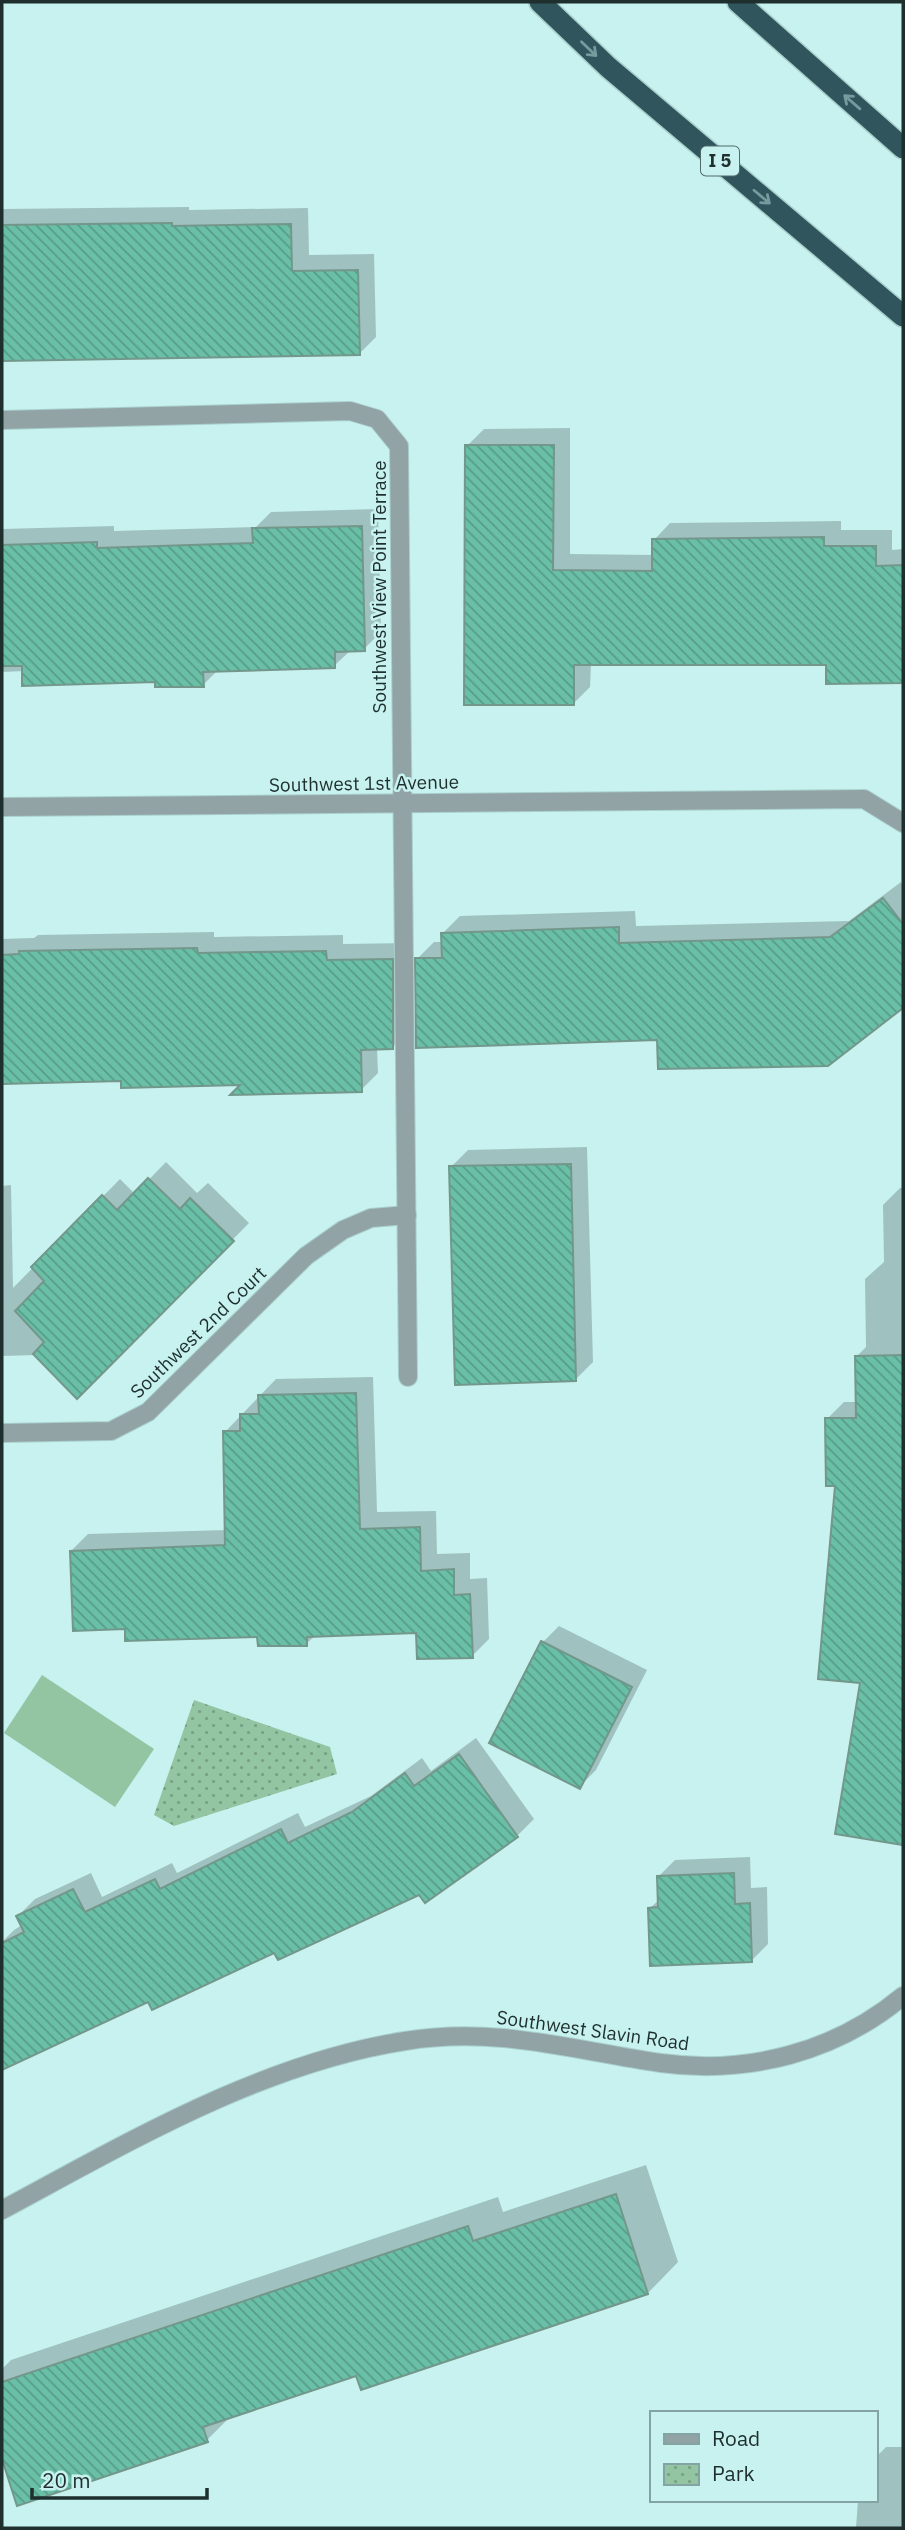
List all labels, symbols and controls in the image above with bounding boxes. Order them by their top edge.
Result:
one-way arrow [580,40,597,57]
one-way arrow [843,94,861,110]
road number: I 5 [701,146,739,176]
one-way arrow [752,189,770,205]
street label: Southwest View Point Terrace [367,460,391,714]
street label: Southwest 1st Avenue [269,769,459,797]
street label: Southwest 2nd Court [125,1261,271,1403]
street label: Southwest Slavin Road [495,2005,691,2055]
legend [650,2411,877,2502]
text: Road [712,2424,760,2452]
scale bar [32,2456,206,2500]
text: Park [712,2459,755,2487]
text: 20 m [42,2466,91,2494]

